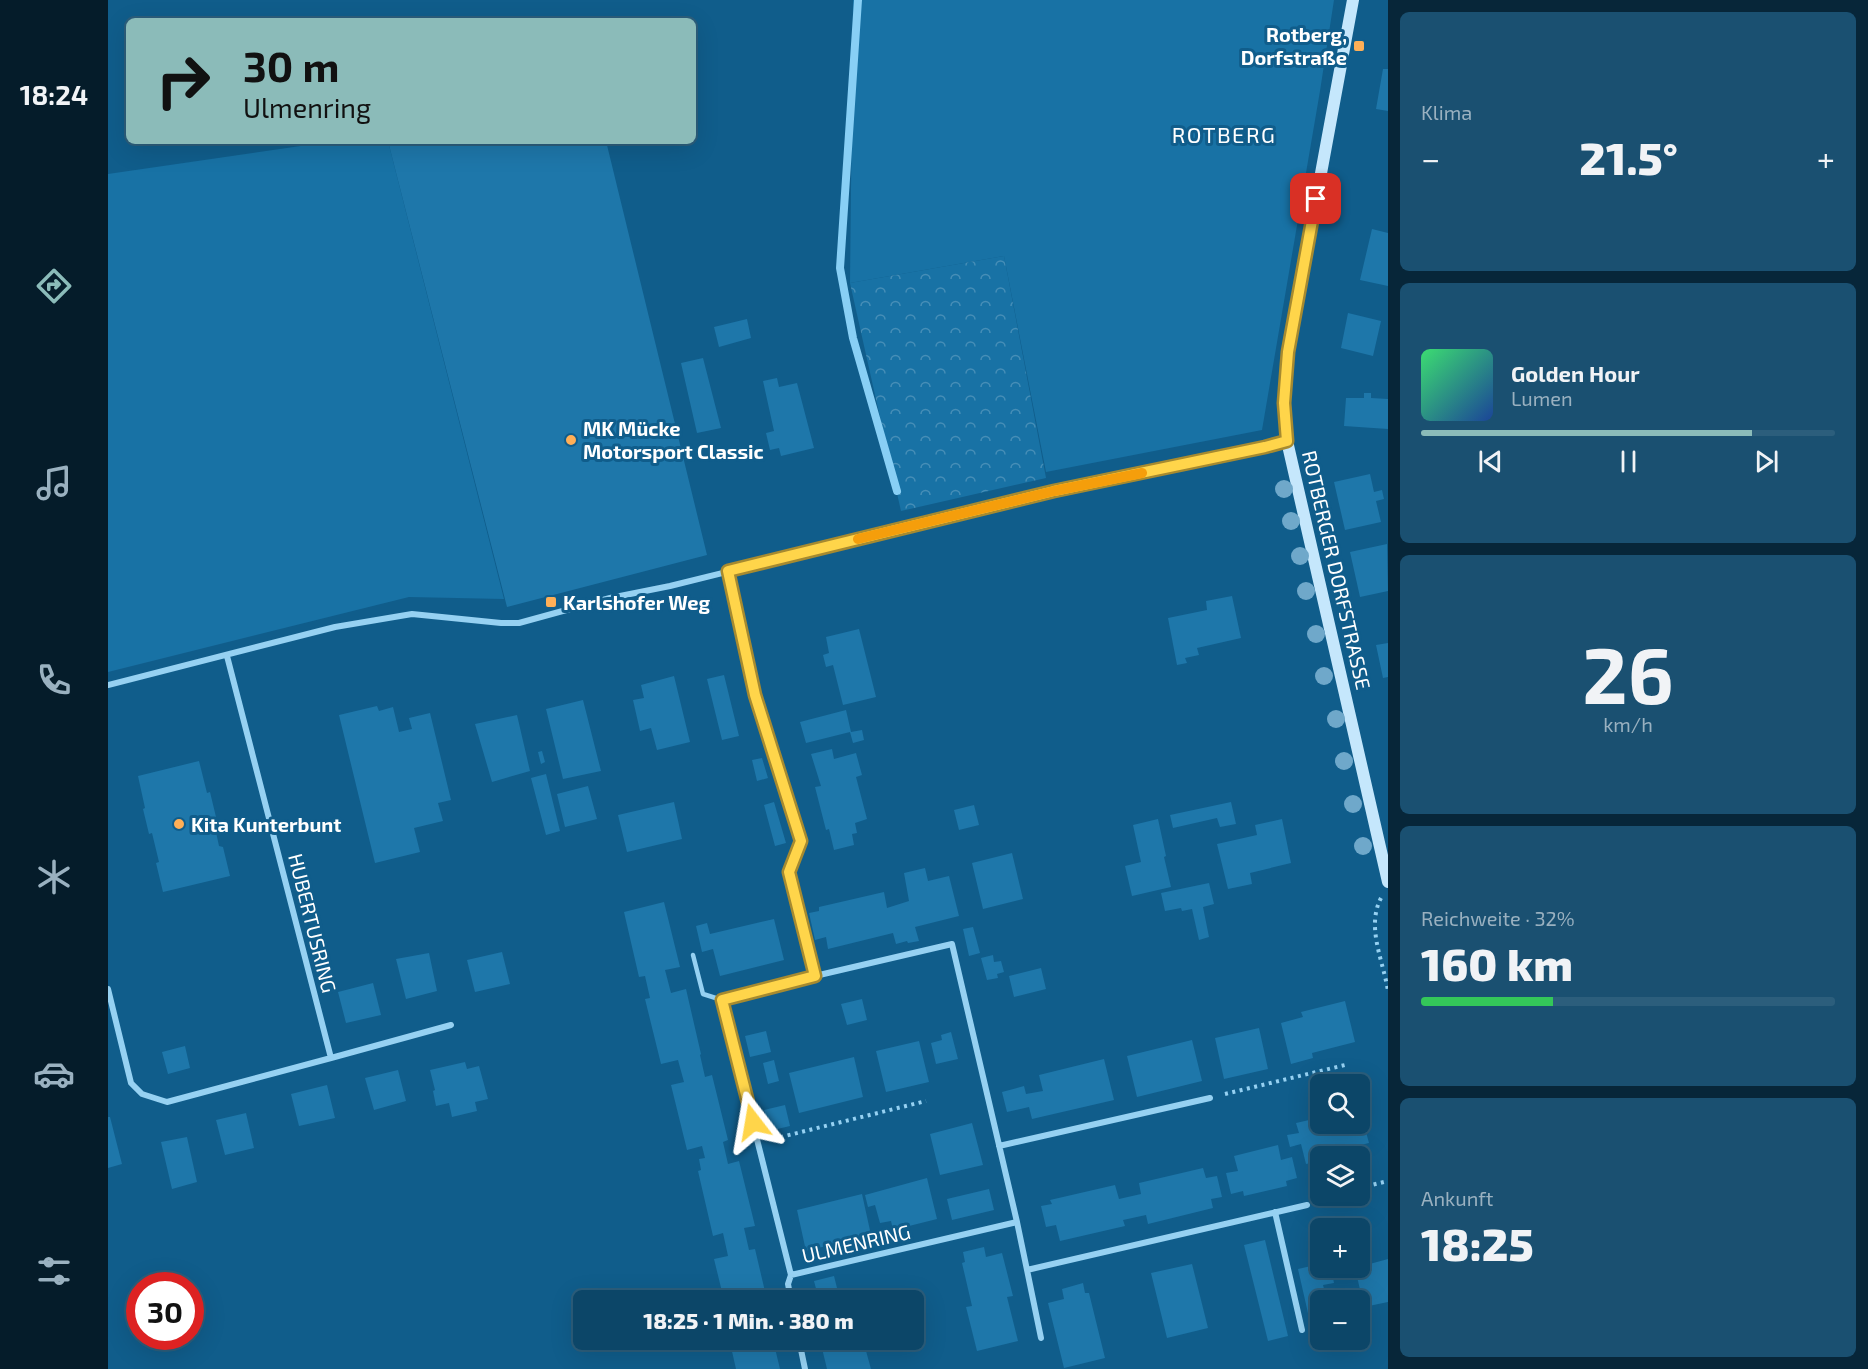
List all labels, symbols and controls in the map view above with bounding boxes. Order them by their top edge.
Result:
place label: Rotberg, Dorfstraße [1241,22,1347,69]
marker: Rotberg, Dorfstraße [1352,39,1366,53]
text: 30 m [243,40,339,90]
icon: right [144,42,222,120]
text: 18:24 [20,78,88,110]
text: Ulmenring [243,91,371,123]
text: Klima [1421,100,1472,124]
district label: ROTBERG [1172,121,1276,147]
text: 21.5° [1579,130,1678,184]
text: − [1421,138,1440,178]
text: + [1817,138,1835,178]
pin [1290,173,1341,224]
icon: arrive [1299,182,1332,215]
icon: directions [33,265,75,307]
text: Golden Hour [1511,360,1640,386]
text: Lumen [1511,386,1573,410]
place label: MK Mücke Motorsport Classic [583,416,764,463]
marker: MK Mücke Motorsport Classic [564,433,578,447]
icon: previous [1474,445,1507,478]
icon: pause [1612,445,1645,478]
icon: next [1750,445,1783,478]
street label: ROTBERGER DORFSTRASSE [1298,448,1376,692]
icon: music [33,462,75,504]
place label: Karlshofer Weg [563,590,711,614]
marker: Karlshofer Weg [544,595,558,609]
text: 26 [1582,626,1674,720]
icon: phone [33,659,75,701]
text: km/h [1603,712,1653,736]
place label: Kita Kunterbunt [191,812,342,836]
marker: Kita Kunterbunt [172,817,186,831]
street label: HUBERTUSRING [284,851,342,995]
icon: climate [33,856,75,898]
text: Reichweite · 32% [1421,906,1575,930]
text: 160 km [1421,936,1573,990]
icon: car [33,1053,75,1095]
map controls [1310,1074,1370,1350]
button: search [1310,1074,1370,1134]
position arrow [721,1090,785,1154]
button: layers [1310,1146,1370,1206]
text: Ankunft [1421,1186,1493,1210]
text: 18:25 [1421,1216,1534,1270]
button: + [1310,1218,1370,1278]
street label: ULMENRING [799,1219,913,1267]
icon: filters [33,1250,75,1292]
speed limit sign: 30 [126,1272,204,1350]
button: − [1310,1290,1370,1350]
text: 18:25 · 1 Min. · 380 m [643,1307,854,1333]

